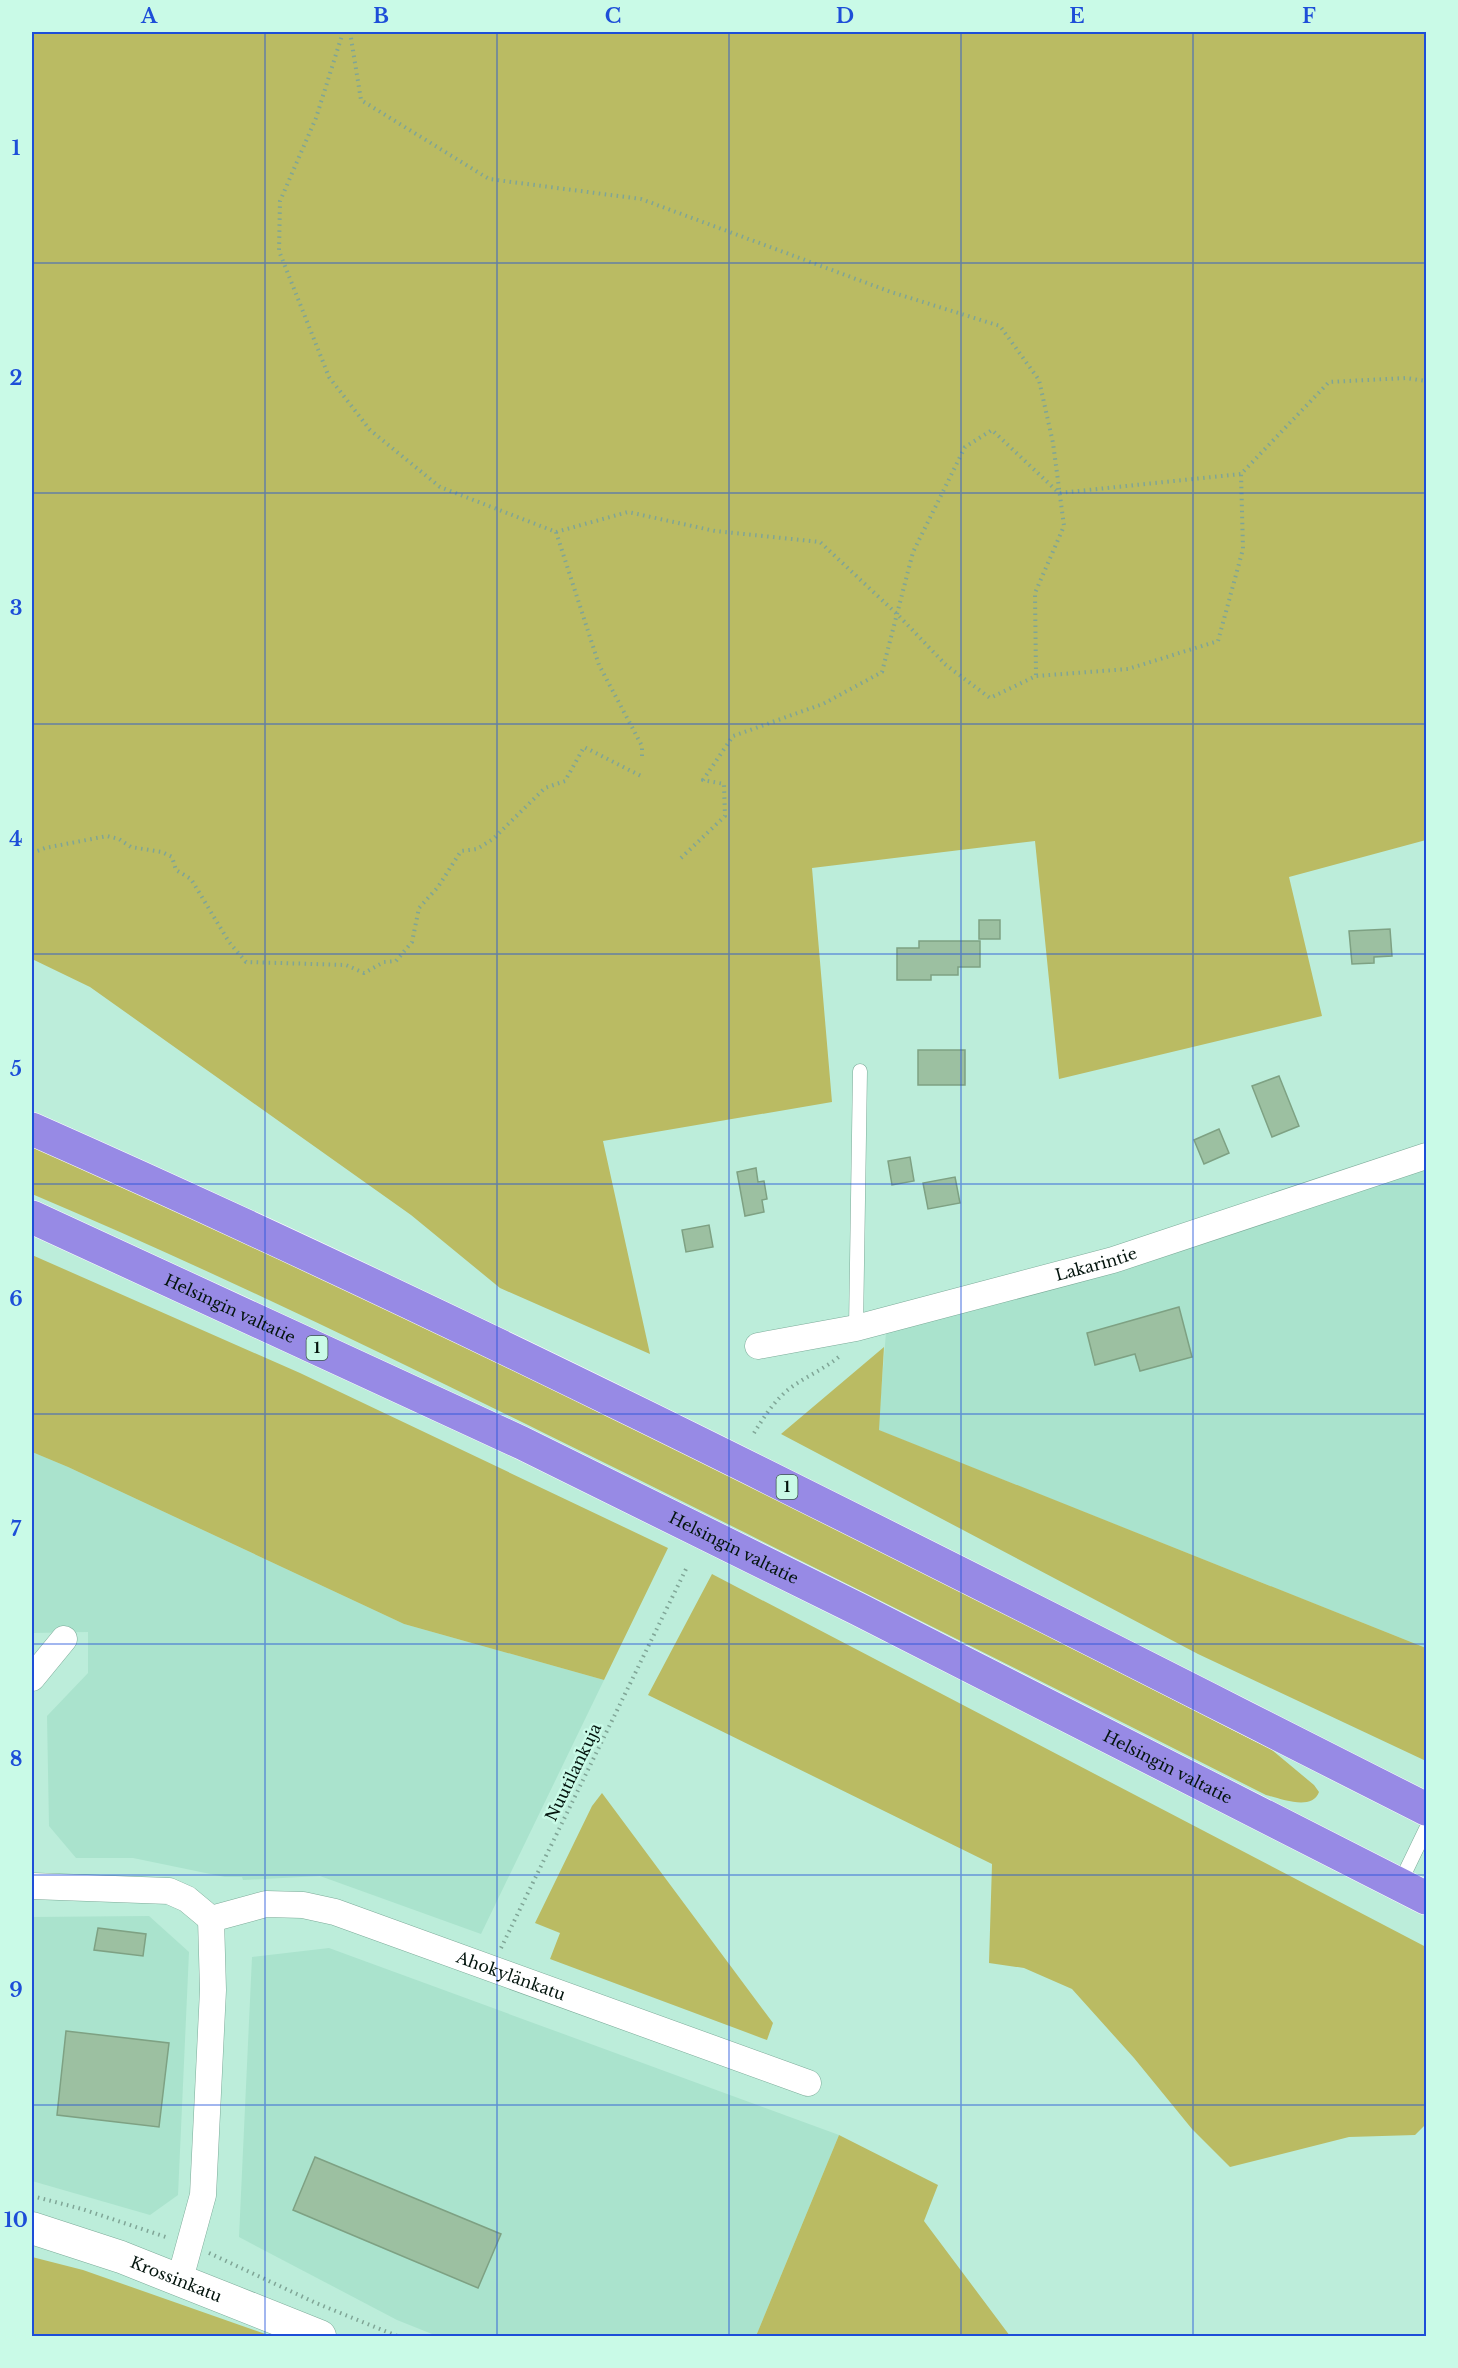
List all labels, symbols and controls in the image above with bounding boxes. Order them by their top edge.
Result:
text: A [140,4,158,28]
text: B [373,4,389,28]
text: C [605,4,621,28]
text: D [836,4,854,28]
text: E [1069,4,1085,28]
text: F [1302,4,1316,28]
text: 1 [12,136,21,160]
text: 2 [9,366,23,390]
text: 3 [10,596,22,620]
text: 4 [9,827,23,851]
text: 5 [10,1057,22,1081]
street label: Lakarintie [1053,1243,1139,1285]
street label: Helsingin valtatie [161,1269,299,1347]
text: 6 [9,1287,23,1311]
road number: 1 [306,1336,328,1360]
road number: 1 [776,1475,798,1499]
street label: Helsingin valtatie [666,1507,802,1588]
text: 7 [11,1517,22,1541]
street label: Nuutilankuja [541,1720,605,1824]
street label: Helsingin valtatie [1100,1726,1236,1808]
text: 8 [10,1747,22,1771]
street label: Ahokylänkatu [453,1946,569,2005]
text: 9 [9,1978,23,2002]
text: 10 [4,2208,28,2232]
street label: Krossinkatu [127,2252,225,2306]

